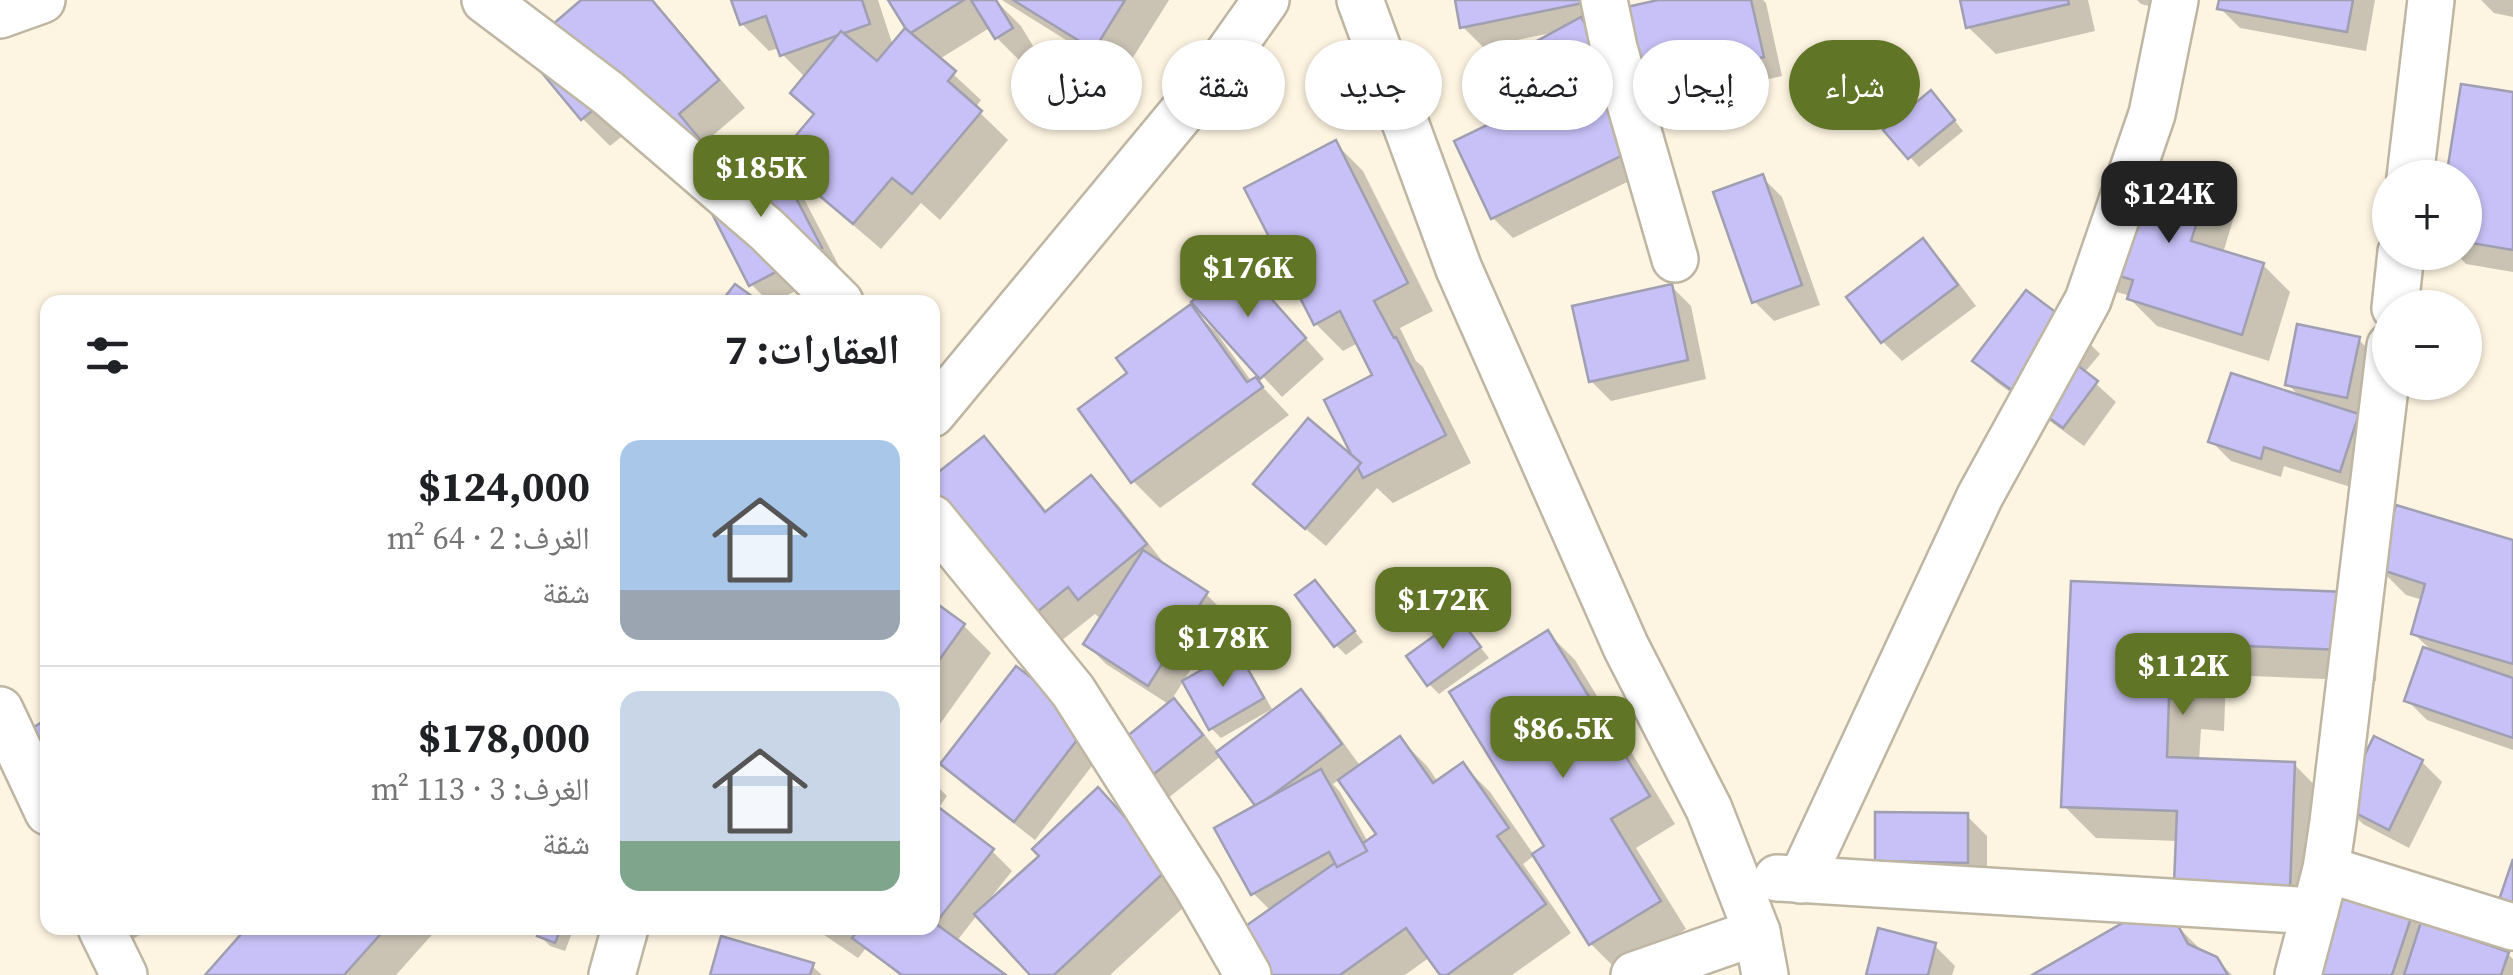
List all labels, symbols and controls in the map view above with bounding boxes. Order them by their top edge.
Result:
chip: منزل [1011,40,1142,130]
chip: شقة [1162,40,1285,130]
chip: جديد [1305,40,1442,130]
chip: تصفية [1462,40,1613,130]
chip: إيجار [1633,40,1769,130]
chip: شراء [1789,40,1920,130]
pin: $185K [691,135,831,220]
text: $185K [715,145,807,189]
map controls [2372,160,2482,400]
button: + [2372,160,2482,270]
pin: $124K [2099,161,2239,246]
text: $124K [2123,171,2215,215]
pin: $176K [1178,235,1318,320]
text: $176K [1202,245,1294,289]
button: − [2372,290,2482,400]
text: العقارات: 7 [725,320,900,378]
icon: filters [80,328,135,383]
text: $124,000 [418,457,590,515]
icon: home [700,480,820,600]
text: الغرف: 2 · 64 m² [387,516,590,560]
pin: $172K [1373,567,1513,652]
text: شقة [542,570,590,614]
text: $172K [1397,577,1489,621]
pin: $178K [1153,605,1293,690]
text: $178K [1177,615,1269,659]
pin: $112K [2113,633,2253,718]
text: $112K [2137,643,2229,687]
pin: $86.5K [1482,696,1644,781]
text: $86.5K [1512,706,1614,750]
text: $178,000 [418,708,590,766]
icon: home [700,731,820,851]
text: الغرف: 3 · 113 m² [371,767,590,811]
text: شقة [542,821,590,865]

